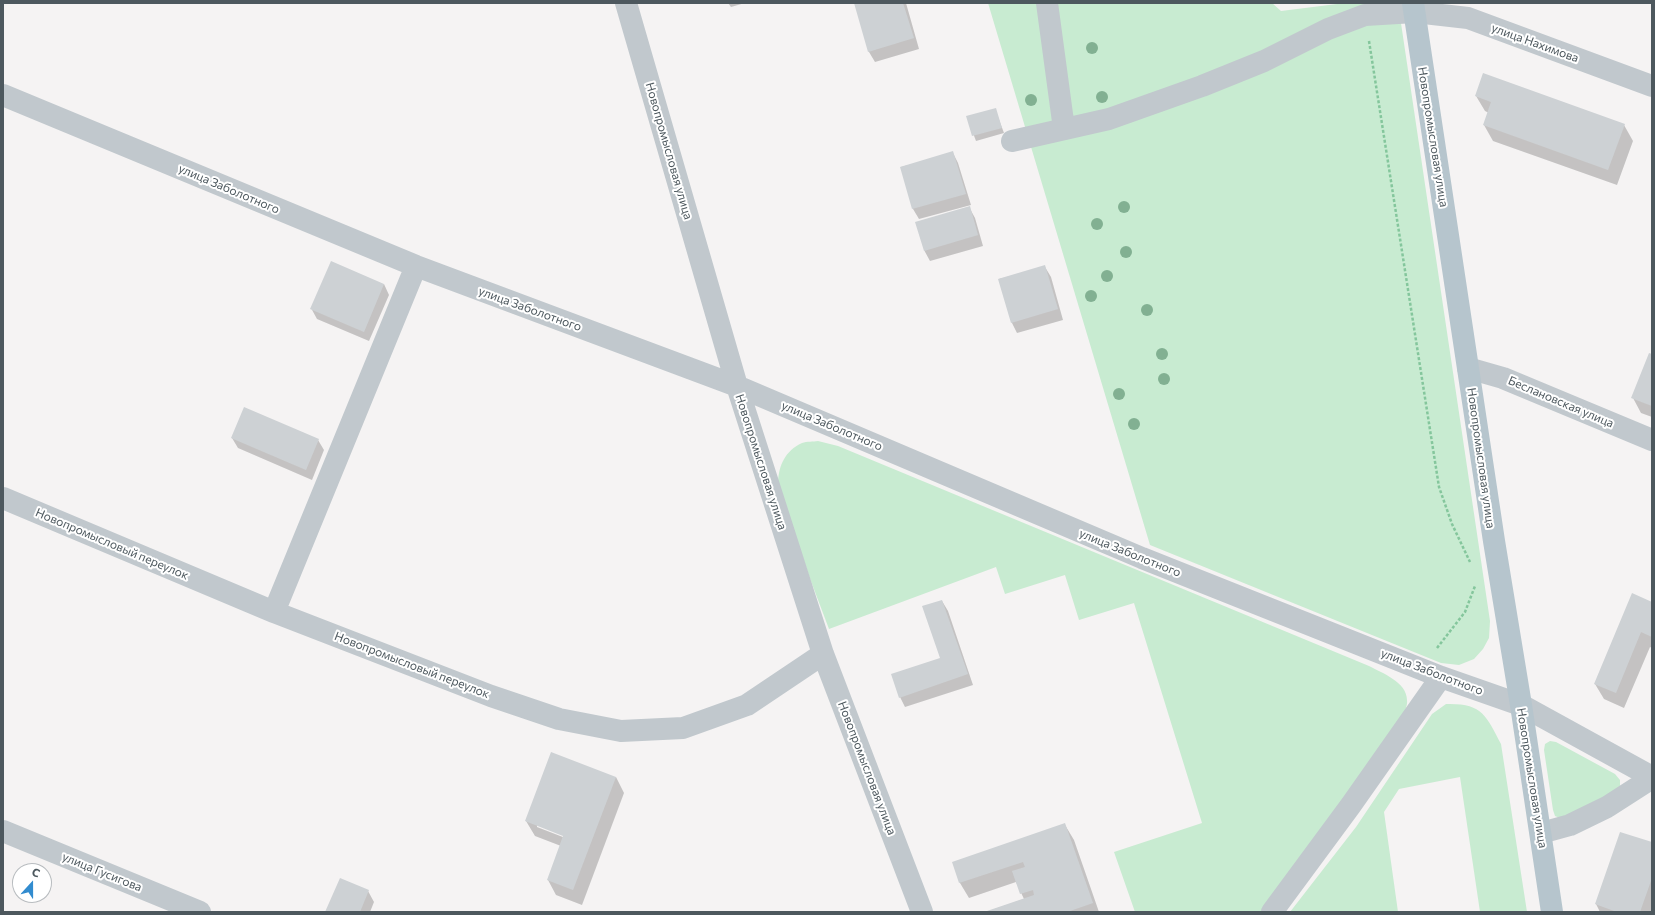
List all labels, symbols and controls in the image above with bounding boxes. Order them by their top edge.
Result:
street label: улица Нахимова [1489,21,1581,65]
street label: Новопромысловая улица [1415,66,1451,208]
street label: Новопромысловая улица [643,81,695,221]
street label: улица Заболотного [176,161,282,217]
street label: улица Заболотного [477,284,583,334]
street label: Беслановская улица [1506,373,1616,431]
street label: Новопромысловая улица [1464,387,1498,529]
street label: Новопромысловая улица [732,392,790,532]
street label: улица Заболотного [779,398,885,454]
street label: Новопромысловый переулок [33,505,191,583]
street label: улица Заболотного [1077,526,1183,580]
street label: Новопромысловый переулок [332,629,492,701]
street label: улица Заболотного [1379,646,1485,698]
street label: Новопромысловая улица [835,699,899,837]
street label: Новопромысловая улица [1514,707,1550,849]
street label: улица Гусигова [60,849,144,895]
north arrow [12,863,52,903]
text: С [30,865,42,880]

